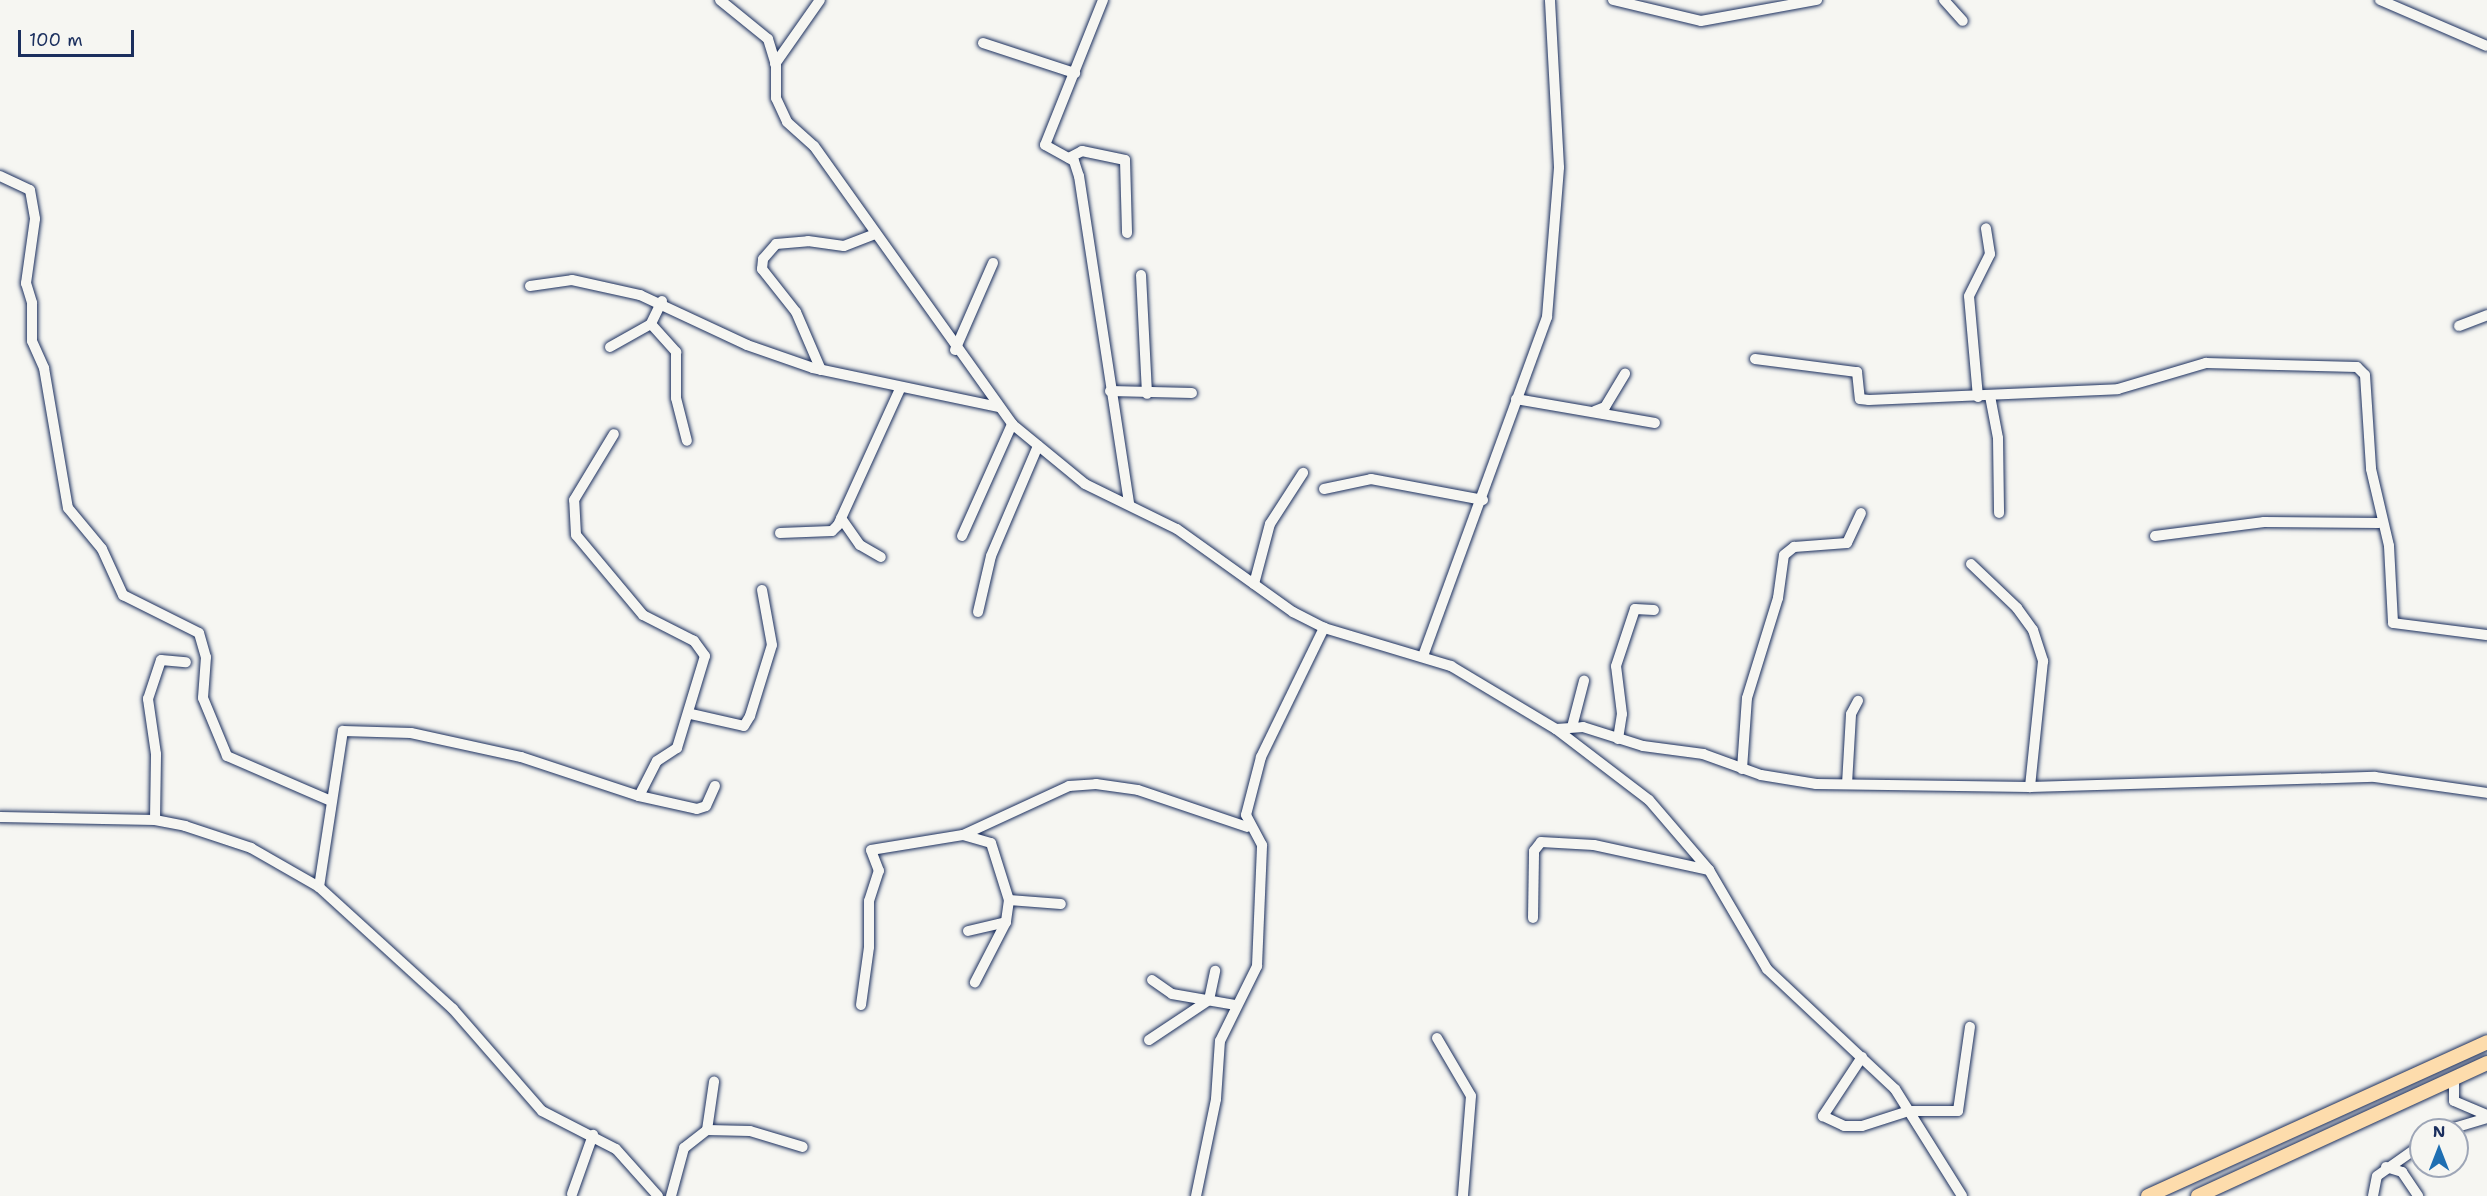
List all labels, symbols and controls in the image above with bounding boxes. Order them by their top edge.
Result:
scale bar [21,18,136,56]
text: 100 m [29,28,83,52]
north arrow [2409,1118,2469,1178]
text: N [2433,1121,2445,1142]

